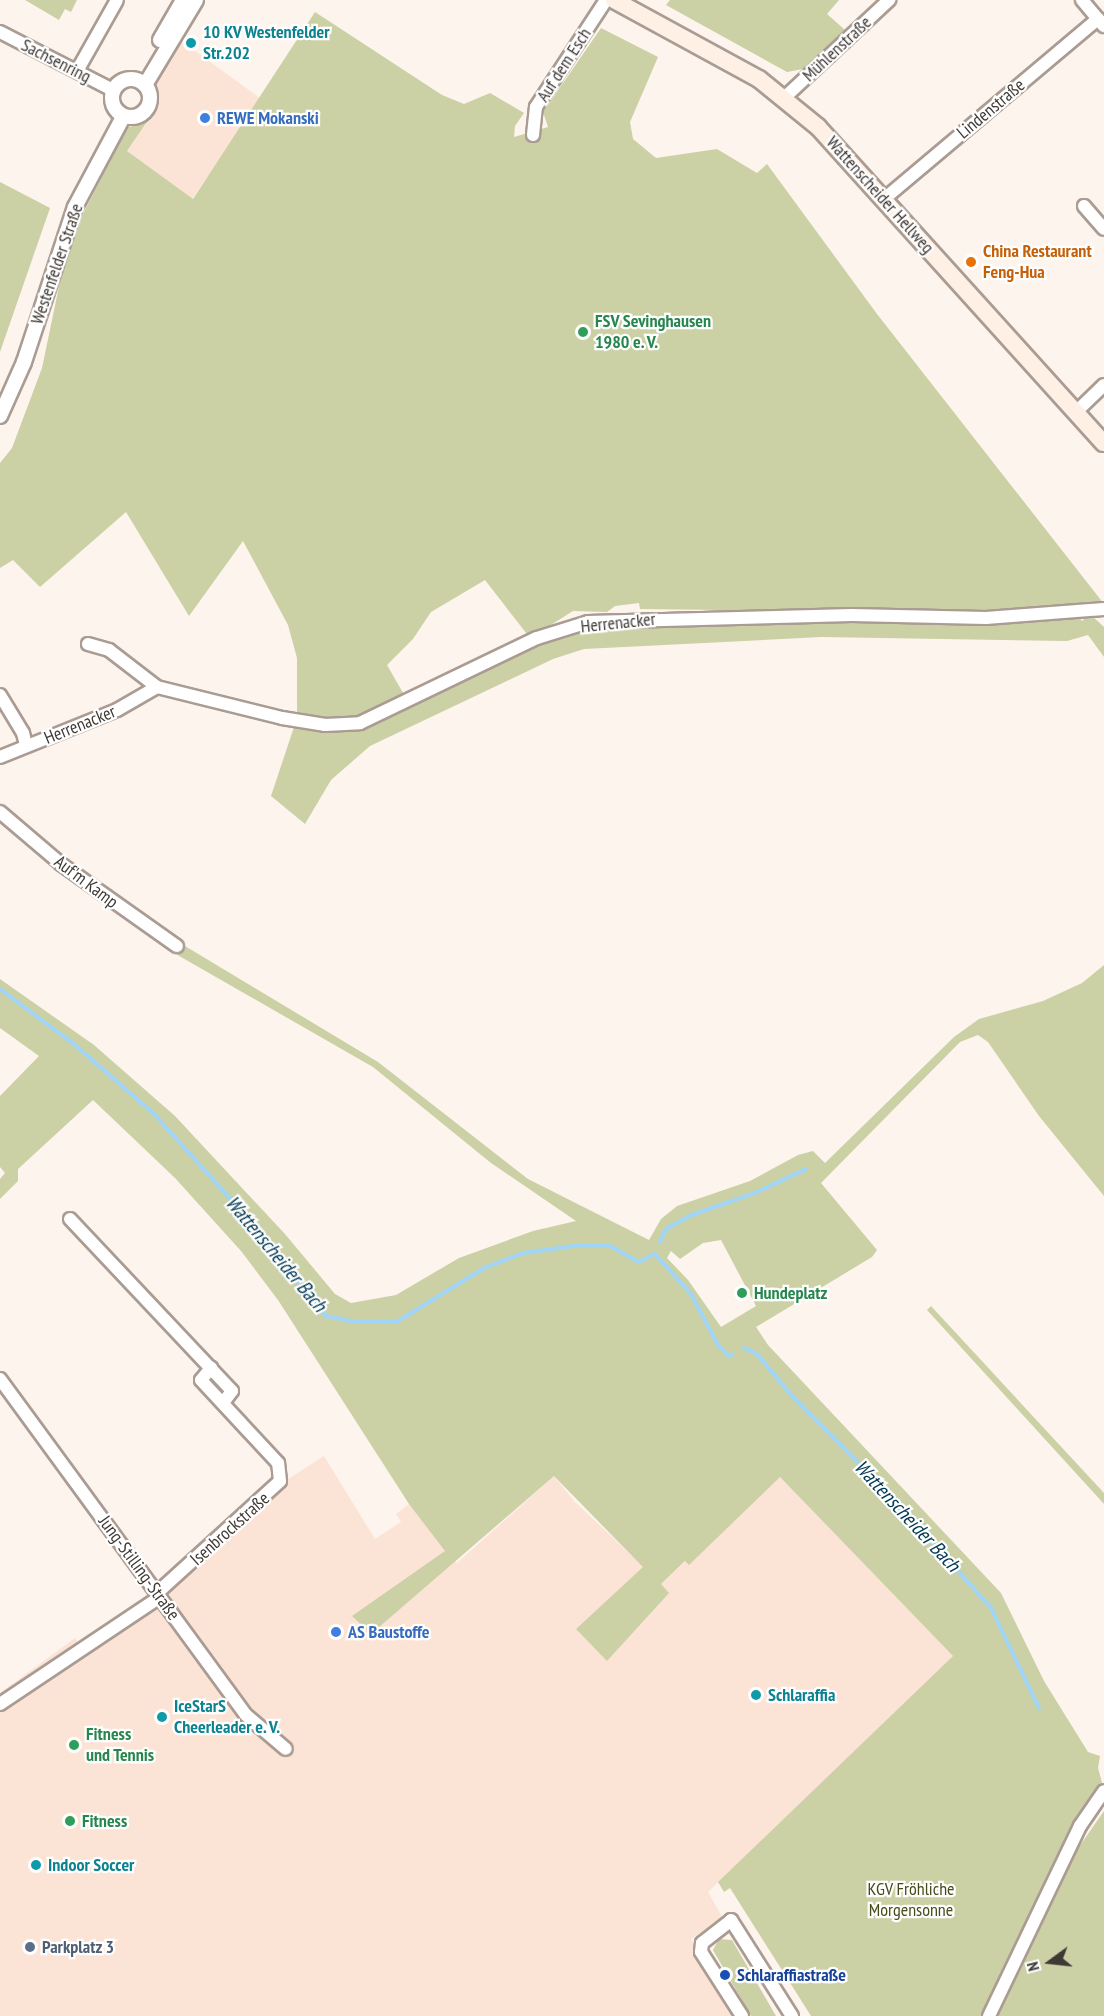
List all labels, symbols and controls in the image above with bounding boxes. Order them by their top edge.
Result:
street label: Mühlenstraße [798,12,876,86]
place label: 10 KV Westenfelder Str.202 [203,22,330,64]
street label: Auf dem Esch [532,24,596,106]
street label: Sachsenring [18,34,94,88]
marker: 10 KV Westenfelder Str.202 [184,36,198,50]
street label: Lindenstraße [953,74,1029,144]
place label: REWE Mokanski [217,107,319,129]
marker: REWE Mokanski [198,111,212,125]
street label: Wattenscheider Hellweg [822,132,938,258]
street label: Westenfelder Straße [26,201,88,327]
place label: China Restaurant Feng-Hua [983,241,1092,284]
marker: China Restaurant Feng-Hua [964,255,978,269]
place label: FSV Sevinghausen 1980 e. V. [595,311,712,354]
marker: FSV Sevinghausen 1980 e. V. [576,325,590,339]
street label: Herrenacker [580,608,656,638]
street label: Herrenacker [41,701,119,749]
street label: Auf'm Kamp [50,851,122,913]
water label: Wattenscheider Bach [221,1191,331,1317]
place label: Hundeplatz [754,1282,827,1304]
marker: Hundeplatz [735,1286,749,1300]
water label: Wattenscheider Bach [849,1455,965,1577]
street label: Isenbrockstraße [186,1488,274,1570]
street label: Jung-Stilling-Straße [94,1512,184,1624]
place label: AS Baustoffe [348,1621,430,1643]
marker: AS Baustoffe [329,1625,343,1639]
place label: Schlaraffia [768,1684,835,1706]
marker: Schlaraffia [749,1688,763,1702]
place label: IceStarS Cheerleader e. V. [174,1696,282,1738]
marker: IceStarS Cheerleader e. V. [155,1710,169,1724]
place label: Fitness und Tennis [86,1724,155,1766]
marker: Fitness und Tennis [67,1738,81,1752]
place label: Fitness [82,1810,127,1832]
marker: Fitness [63,1814,77,1828]
place label: Indoor Soccer [48,1854,134,1876]
marker: Indoor Soccer [29,1858,43,1872]
park label: KGV Fröhliche Morgensonne [867,1879,955,1922]
north arrow [1020,1932,1080,1992]
place label: Parkplatz 3 [42,1936,115,1958]
marker: Parkplatz 3 [23,1940,37,1954]
text: N [1022,1960,1043,1973]
place label: Schlaraffiastraße [737,1964,846,1986]
marker: Schlaraffiastraße [718,1968,732,1982]

